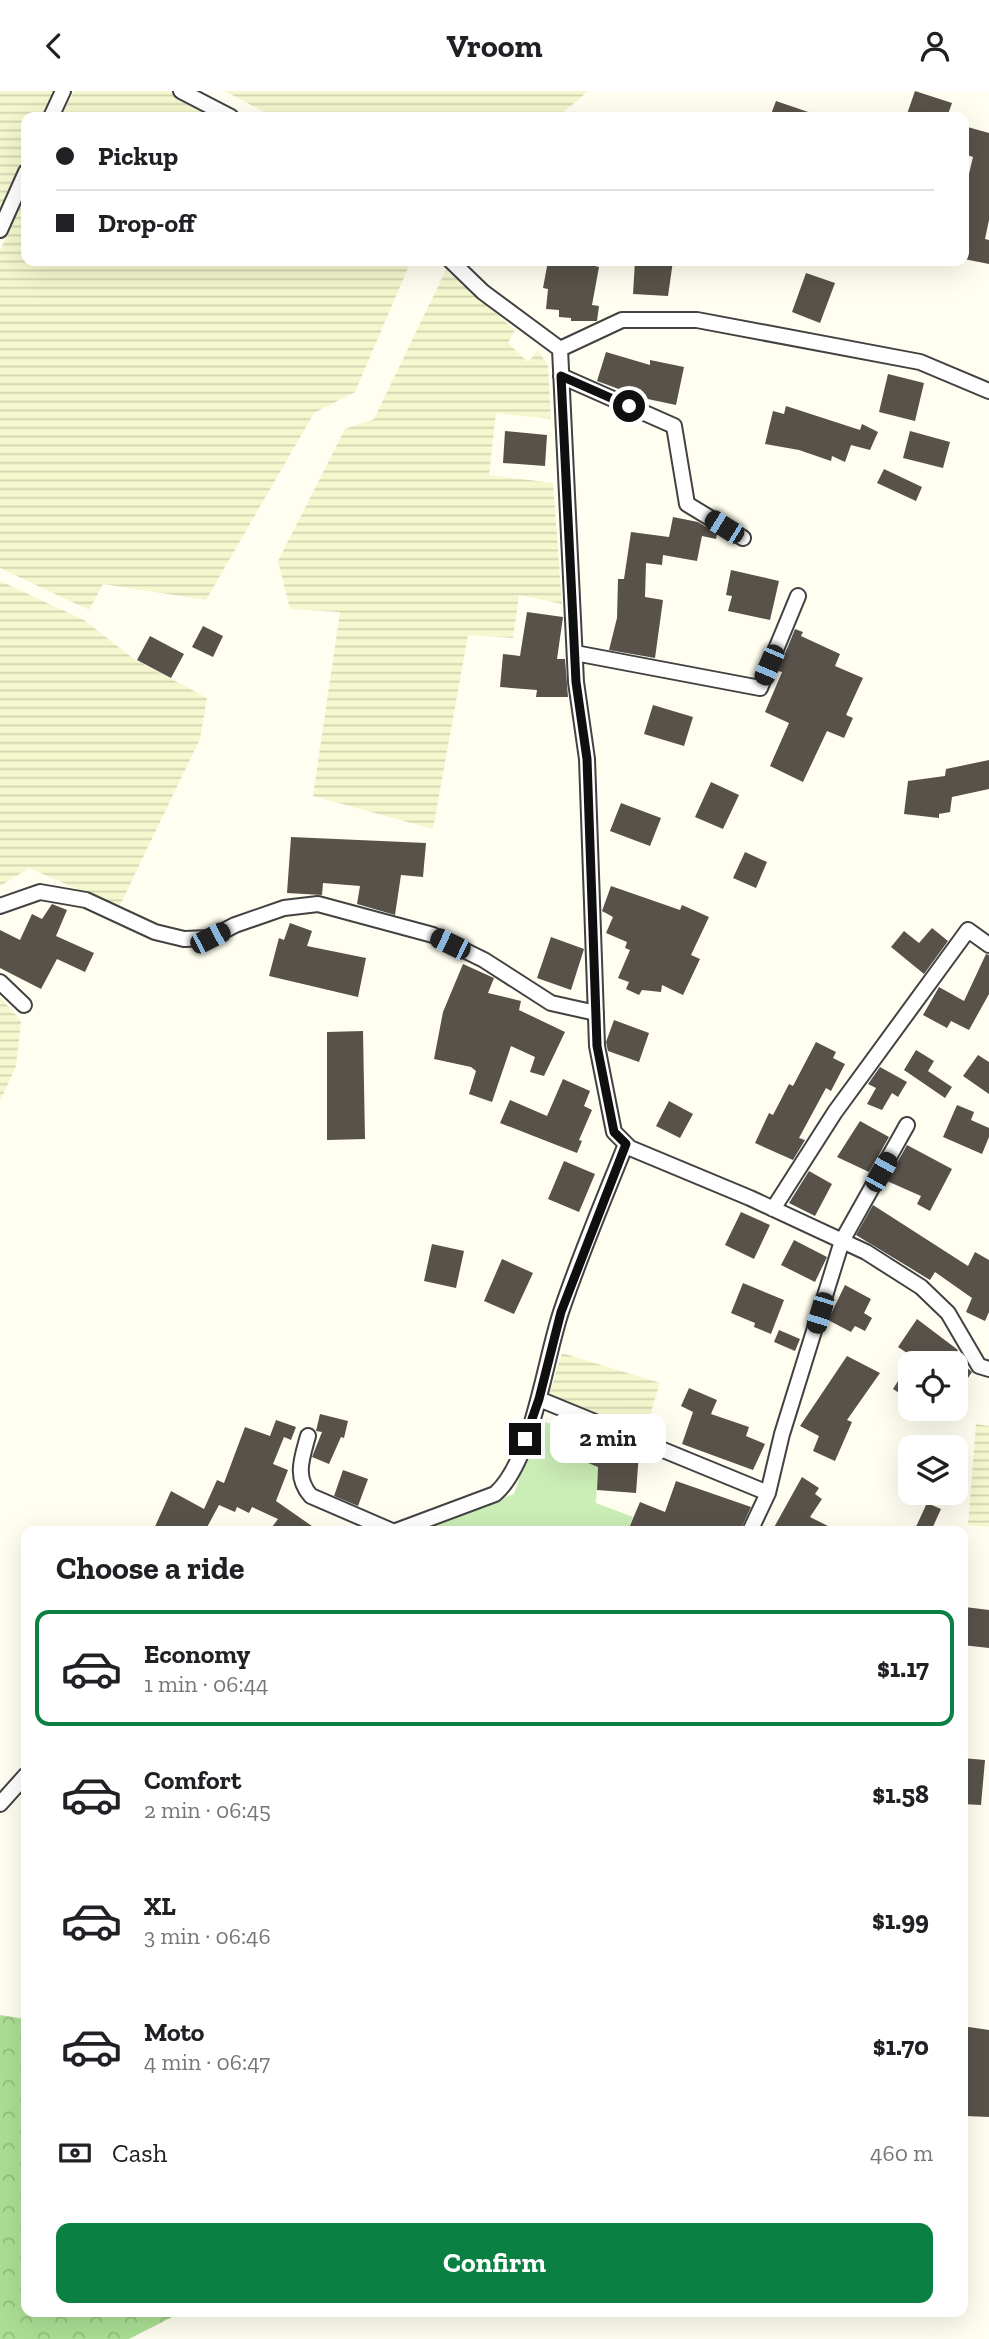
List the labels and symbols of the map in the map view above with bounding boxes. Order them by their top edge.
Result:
route start [613,390,645,422]
car [701,507,748,547]
car [752,642,787,688]
car [187,919,234,957]
car [427,925,474,963]
car [862,1149,901,1195]
car [804,1290,837,1336]
callout: 2 min [550,1415,665,1463]
route end [509,1423,541,1455]

